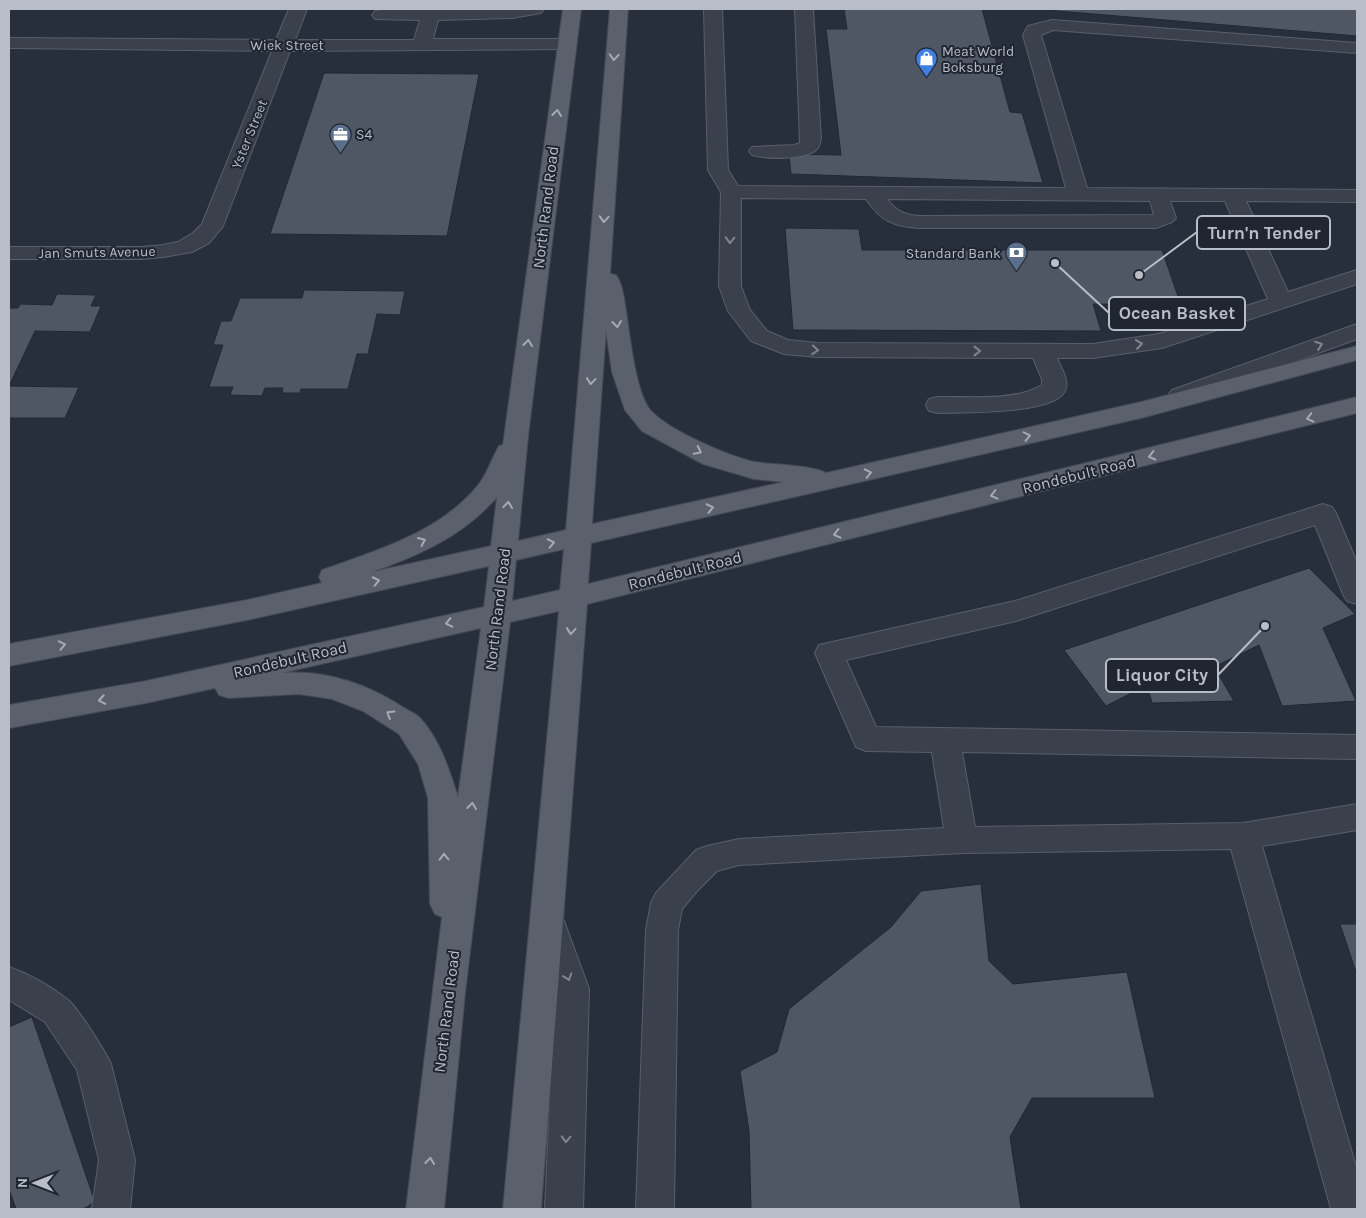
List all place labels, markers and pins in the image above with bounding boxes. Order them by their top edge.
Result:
place label: Meat World Boksburg [942,43,1014,76]
shop icon: Meat World Boksburg [914,47,938,78]
office icon: S4 [328,122,352,153]
place label: S4 [356,126,372,143]
callout: Turn'n Tender [1197,216,1330,249]
bank icon: Standard Bank [1005,241,1029,272]
place label: Standard Bank [906,245,1001,262]
callout: Ocean Basket [1109,297,1245,330]
callout: Liquor City [1106,659,1218,692]

